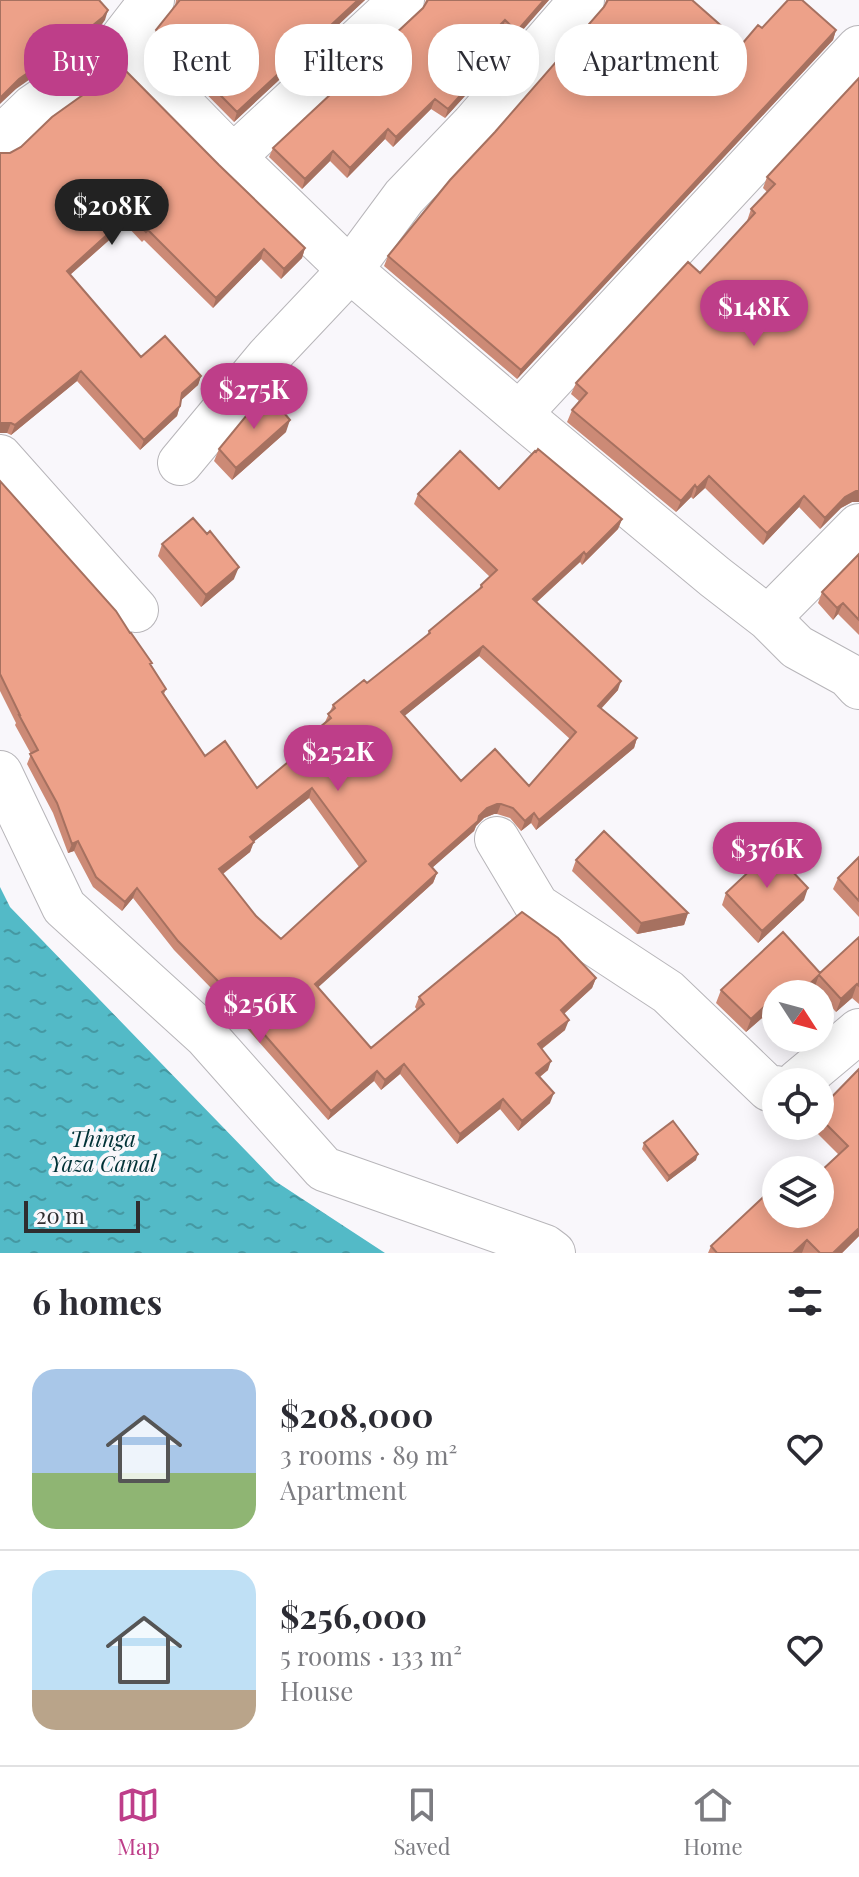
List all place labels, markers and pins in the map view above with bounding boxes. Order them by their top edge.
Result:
pin: $208K [56,179,168,247]
pin: $148K [698,280,810,348]
pin: $275K [198,363,310,431]
pin: $252K [282,725,394,793]
pin: $376K [711,822,823,890]
pin: $256K [204,977,316,1045]

